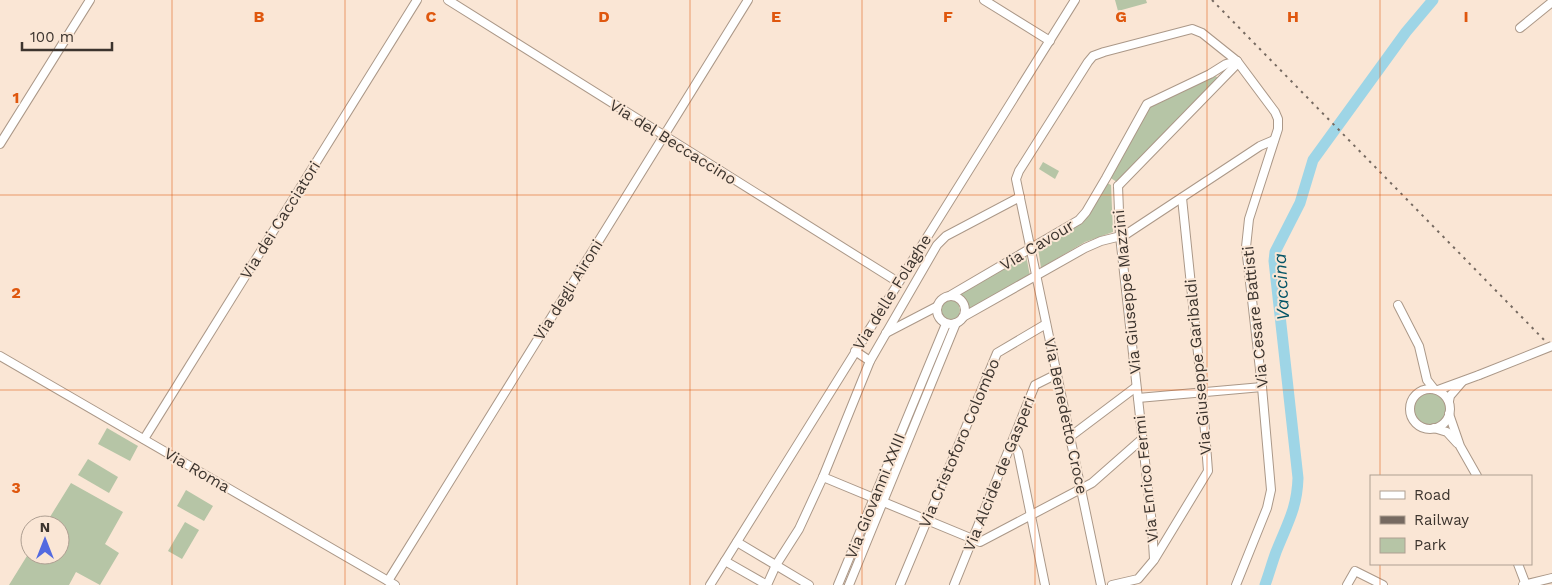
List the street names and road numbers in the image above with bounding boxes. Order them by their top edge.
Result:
street label: Via del Beccaccino [606,95,740,189]
street label: Via dei Cacciatori [236,157,324,283]
street label: Via Giuseppe Mazzini [1109,209,1145,375]
street label: Via Cavour [997,215,1078,274]
street label: Via delle Folaghe [849,231,935,353]
street label: Via degli Aironi [529,236,607,344]
street label: Via Cesare Battisti [1238,245,1272,389]
street label: Via Giuseppe Garibaldi [1181,278,1215,456]
street label: Via Benedetto Croce [1040,336,1092,496]
street label: Via Cristoforo Colombo [915,355,1003,531]
street label: Via Alcide de Gasperi [959,394,1039,554]
street label: Via Enrico Fermi [1130,414,1162,544]
street label: Via Giovanni XXIII [841,430,909,562]
street label: Via Roma [161,444,233,496]

